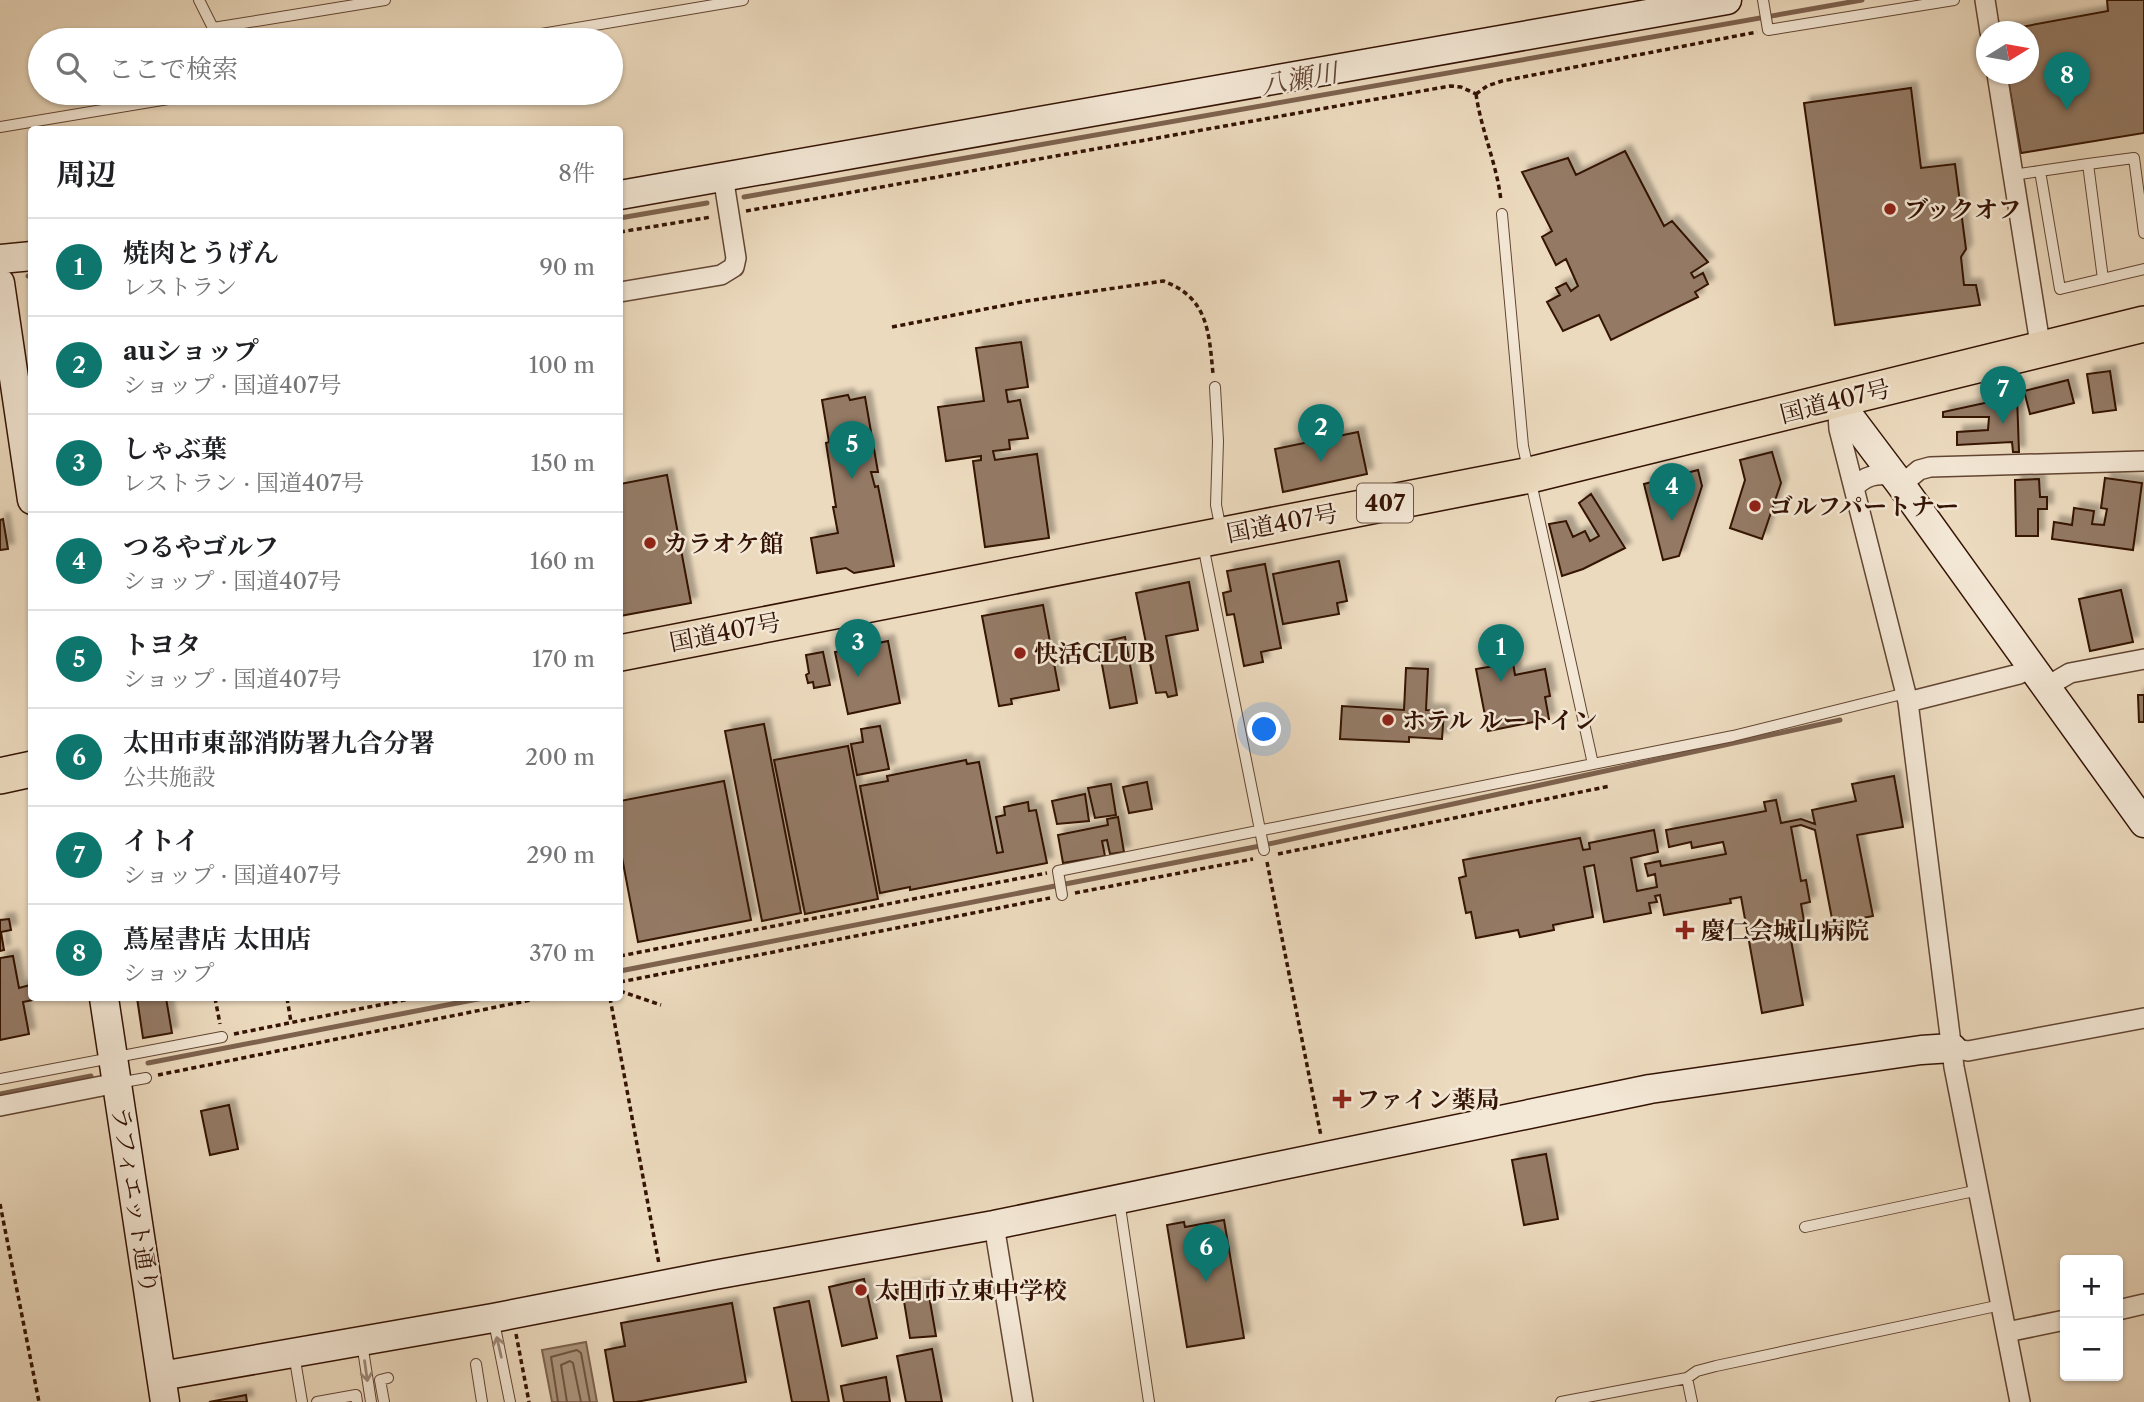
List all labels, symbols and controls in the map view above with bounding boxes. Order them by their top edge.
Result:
north arrow [1976,21,2039,84]
search box [28,28,623,105]
icon: search [52,48,90,86]
pin: 8 [2044,52,2090,110]
text: ここで検索 [108,53,238,85]
water label: 八瀬川 [1258,56,1343,102]
text: 周辺 [56,156,116,193]
text: 8件 [558,159,595,187]
place label: ブックオフ [1904,195,2022,224]
marker: ブックオフ [1882,201,1898,217]
text: 焼肉とうげん [123,237,279,269]
text: 1 [74,253,84,281]
text: 90 m [539,253,595,281]
text: レストラン [123,273,237,301]
text: auショップ [123,335,259,367]
text: 2 [72,351,86,379]
text: 100 m [529,351,595,379]
pin: 7 [1980,366,2026,424]
text: ショップ · 国道407号 [123,371,341,399]
street label: 国道407号 [1777,373,1893,429]
pin: 2 [1298,404,1344,462]
pin: 5 [829,421,875,479]
text: しゃぶ葉 [123,433,227,465]
text: 3 [73,449,86,477]
text: 150 m [531,449,595,477]
pin: 4 [1649,463,1695,521]
text: レストラン · 国道407号 [123,469,364,497]
road number: 407 [1357,484,1413,523]
place label: ゴルフパートナー [1769,492,1959,521]
street label: 国道407号 [1224,498,1340,548]
marker: ゴルフパートナー [1747,498,1763,514]
place label: カラオケ館 [664,529,784,558]
text: つるやゴルフ [123,531,279,563]
marker: カラオケ館 [642,535,658,551]
text: 4 [72,547,86,575]
text: 160 m [530,547,595,575]
text: ショップ · 国道407号 [123,567,341,595]
street label: 国道407号 [667,607,783,657]
pin: 3 [835,619,881,677]
pin: 1 [1478,624,1524,682]
text: トヨタ [123,629,201,661]
place label: 快活CLUB [1034,639,1155,668]
text: 5 [73,645,85,673]
text: 170 m [532,645,595,673]
marker: 快活CLUB [1012,645,1028,661]
text: ショップ · 国道407号 [123,665,341,693]
place label: ホテル ルートイン [1402,706,1598,735]
your location [1247,712,1281,746]
marker: ホテル ルートイン [1380,712,1396,728]
text: 太田市東部消防署九合分署 [123,727,435,759]
text: 6 [72,743,86,771]
text: 200 m [525,743,595,771]
text: 公共施設 [123,763,215,791]
text: イトイ [123,825,200,857]
text: 7 [73,841,85,869]
text: 290 m [526,841,595,869]
text: ショップ · 国道407号 [123,861,341,889]
place label: 慶仁会城山病院 [1701,916,1869,945]
marker: 慶仁会城山病院 [1675,920,1695,940]
text: 蔦屋書店 太田店 [123,923,312,955]
text: 8 [72,939,86,967]
text: 370 m [529,939,595,967]
text: ショップ [123,959,215,987]
place label: ファイン薬局 [1356,1085,1500,1114]
marker: ファイン薬局 [1334,1091,1350,1107]
street label: ラフィエット通り [106,1104,164,1296]
pin: 6 [1183,1224,1229,1282]
map controls [2060,1255,2123,1381]
button: + [2060,1255,2123,1318]
place label: 太田市立東中学校 [875,1276,1067,1305]
marker: 太田市立東中学校 [853,1282,869,1298]
button: − [2060,1318,2123,1381]
one-way arrow [492,1336,505,1359]
one-way arrow [360,1359,373,1381]

